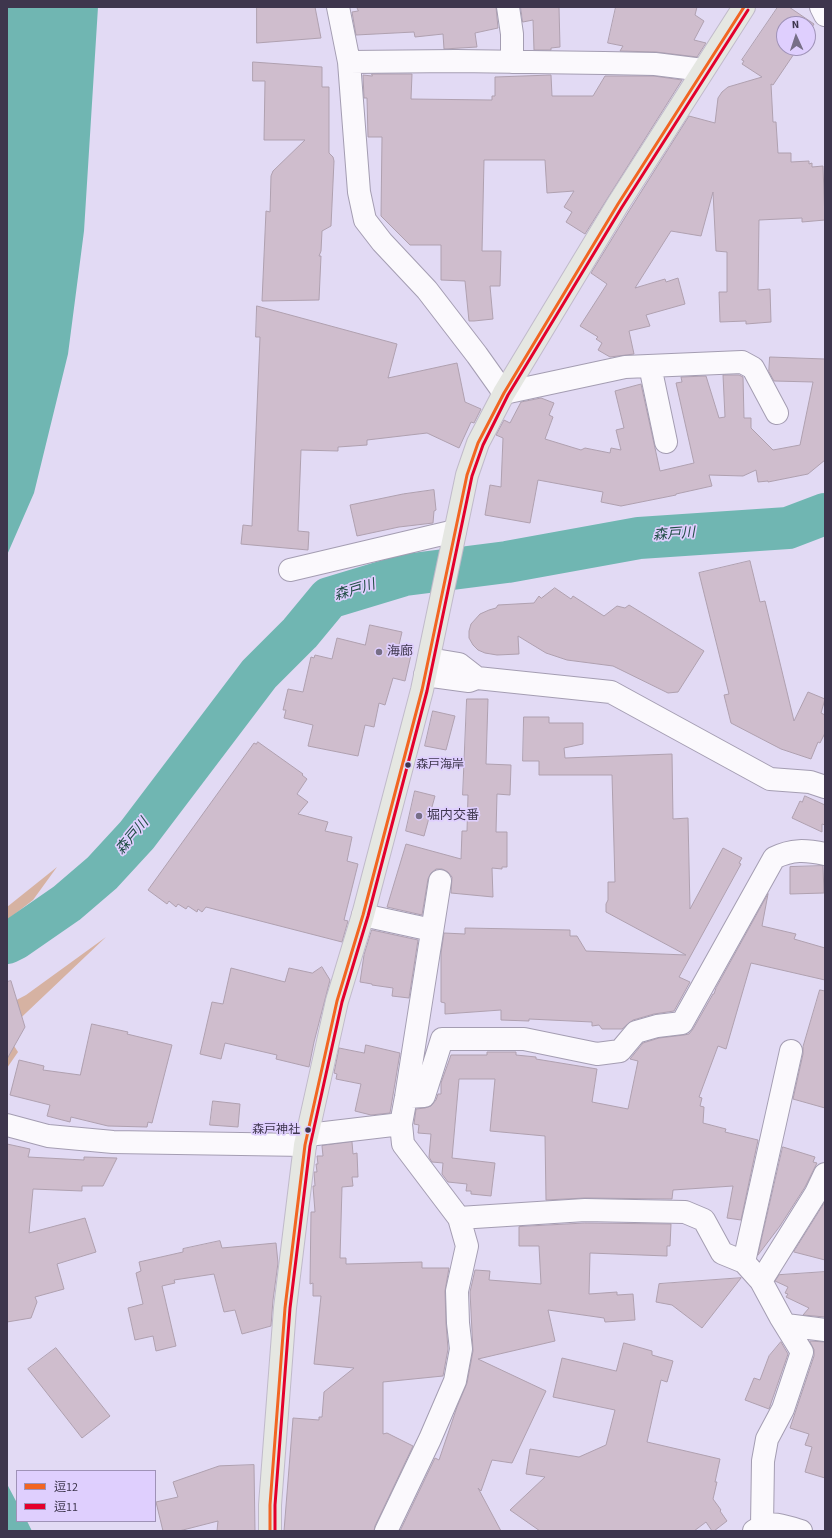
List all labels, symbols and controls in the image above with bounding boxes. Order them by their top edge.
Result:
north arrow [776,16,816,56]
text: N [791,17,799,32]
water label: 森戸川 [652,525,696,545]
water label: 森戸川 [332,577,378,605]
place label: 海廊 [387,644,413,660]
marker: 海廊 [374,647,384,657]
place label: 森戸海岸 [416,758,464,772]
marker: 森戸海岸 [403,760,413,770]
place label: 堀内交番 [427,808,479,824]
marker: 堀内交番 [414,811,424,821]
water label: 森戸川 [113,816,153,858]
place label: 森戸神社 [252,1123,300,1137]
marker: 森戸神社 [303,1125,313,1135]
legend [16,1470,156,1522]
text: 逗12 [54,1479,78,1496]
text: 逗11 [54,1499,78,1516]

